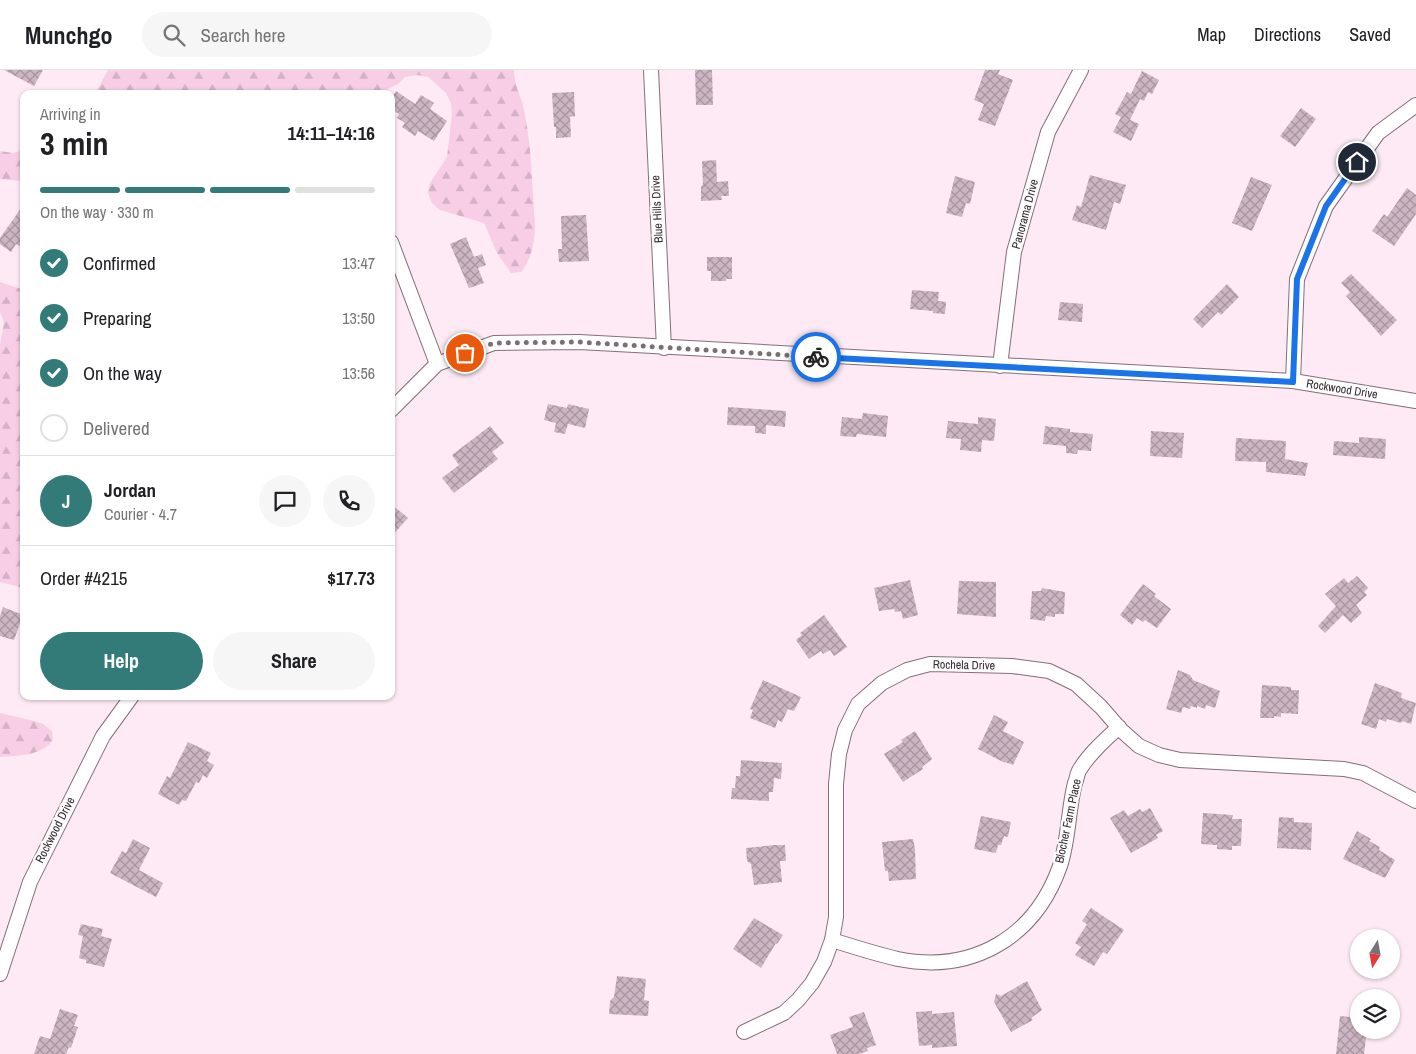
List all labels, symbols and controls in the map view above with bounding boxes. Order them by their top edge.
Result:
search box [142,12,492,57]
text: Munchgo [25,19,112,51]
icon: search [160,21,188,49]
text: Search here [200,22,285,48]
text: Map [1197,22,1226,47]
text: Directions [1254,22,1321,47]
text: Saved [1349,22,1391,47]
text: Arriving in [40,103,101,125]
text: 14:11–14:16 [288,120,375,146]
text: 3 min [40,122,109,165]
pin [1336,141,1378,183]
icon: home [1343,148,1371,176]
street label: Blue Hills Drive [647,175,667,243]
street label: Panorama Drive [1008,177,1042,251]
text: On the way · 330 m [40,201,154,223]
icon: check [40,249,68,277]
text: Confirmed [83,250,156,276]
text: 13:47 [342,252,375,274]
icon: check [40,304,68,332]
text: Preparing [83,305,151,331]
text: 13:50 [342,307,375,329]
pin [444,332,486,374]
courier [791,332,841,382]
icon: bag [451,339,479,367]
icon: bike [802,343,830,371]
icon: check [40,359,68,387]
text: On the way [83,360,162,386]
text: 13:56 [342,362,375,384]
street label: Rockwood Drive [1305,375,1379,403]
text: Delivered [83,415,150,441]
button: chat [259,475,311,527]
button: phone [323,475,375,527]
text: Jordan [104,477,156,503]
text: J [62,488,70,514]
text: Courier · 4.7 [104,503,177,525]
text: Order #4215 [40,565,127,591]
text: $17.73 [327,565,375,591]
button: Help [40,632,203,690]
button: Share [213,632,375,690]
street label: Rochela Drive [933,656,995,674]
street label: Blocher Farm Place [1051,777,1085,865]
street label: Rockwood Drive [31,794,79,866]
north arrow [1350,929,1400,979]
map controls [1350,929,1400,1039]
button: layers [1350,989,1400,1039]

